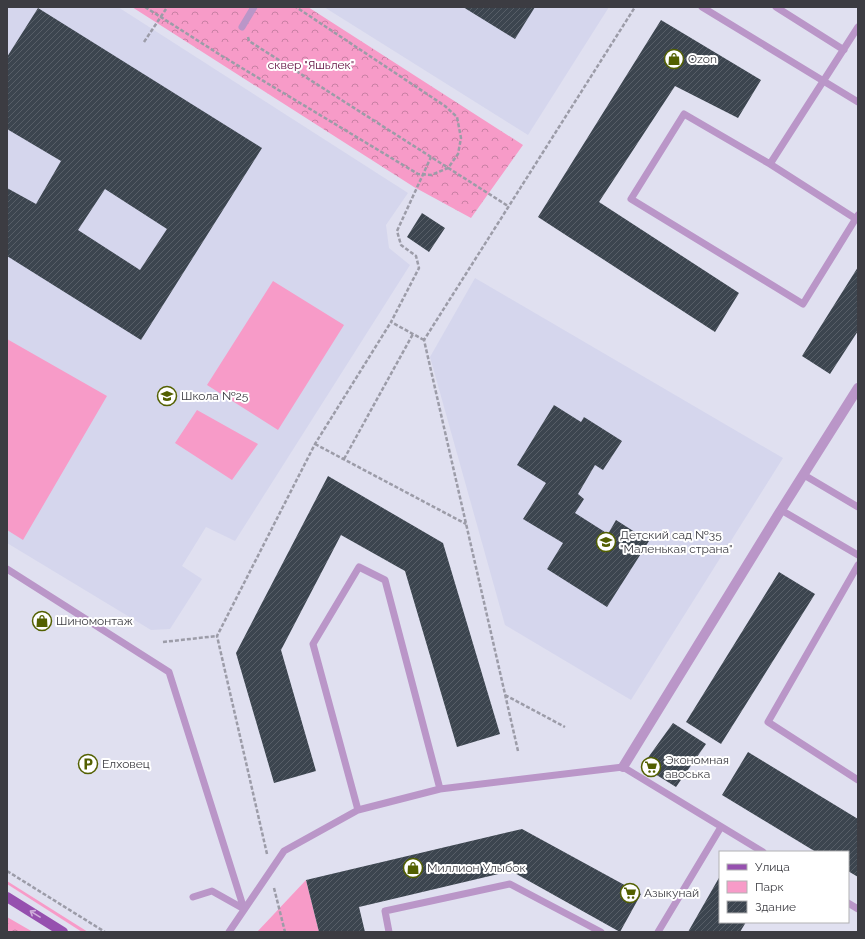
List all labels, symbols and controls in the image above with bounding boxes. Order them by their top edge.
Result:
shop icon: Ozon [663,48,685,70]
place label: Ozon [688,52,717,66]
park label: сквер "Яшьлек" [268,58,354,72]
school or university icon: Школа №25 [156,385,178,407]
place label: Школа №25 [181,389,249,403]
place label: Детский сад №35 "Маленькая страна" [620,528,732,556]
school or university icon: Детский сад №35 "Маленькая страна" [595,531,617,553]
shop icon: Шиномонтаж [31,610,53,632]
place label: Шиномонтаж [56,614,133,628]
parking icon: Елховец [77,753,99,775]
place label: Экономная авоська [665,753,729,781]
supermarket icon: Экономная авоська [640,756,662,778]
place label: Елховец [102,757,150,771]
legend [719,851,849,923]
shop icon: Миллион Улыбок [402,857,424,879]
text: Улица [755,860,790,874]
place label: Миллион Улыбок [427,861,526,875]
text: Парк [755,880,784,894]
supermarket icon: Азыкунай [619,882,641,904]
place label: Азыкунай [644,886,699,900]
text: Здание [755,900,796,914]
one-way arrow [29,910,41,918]

